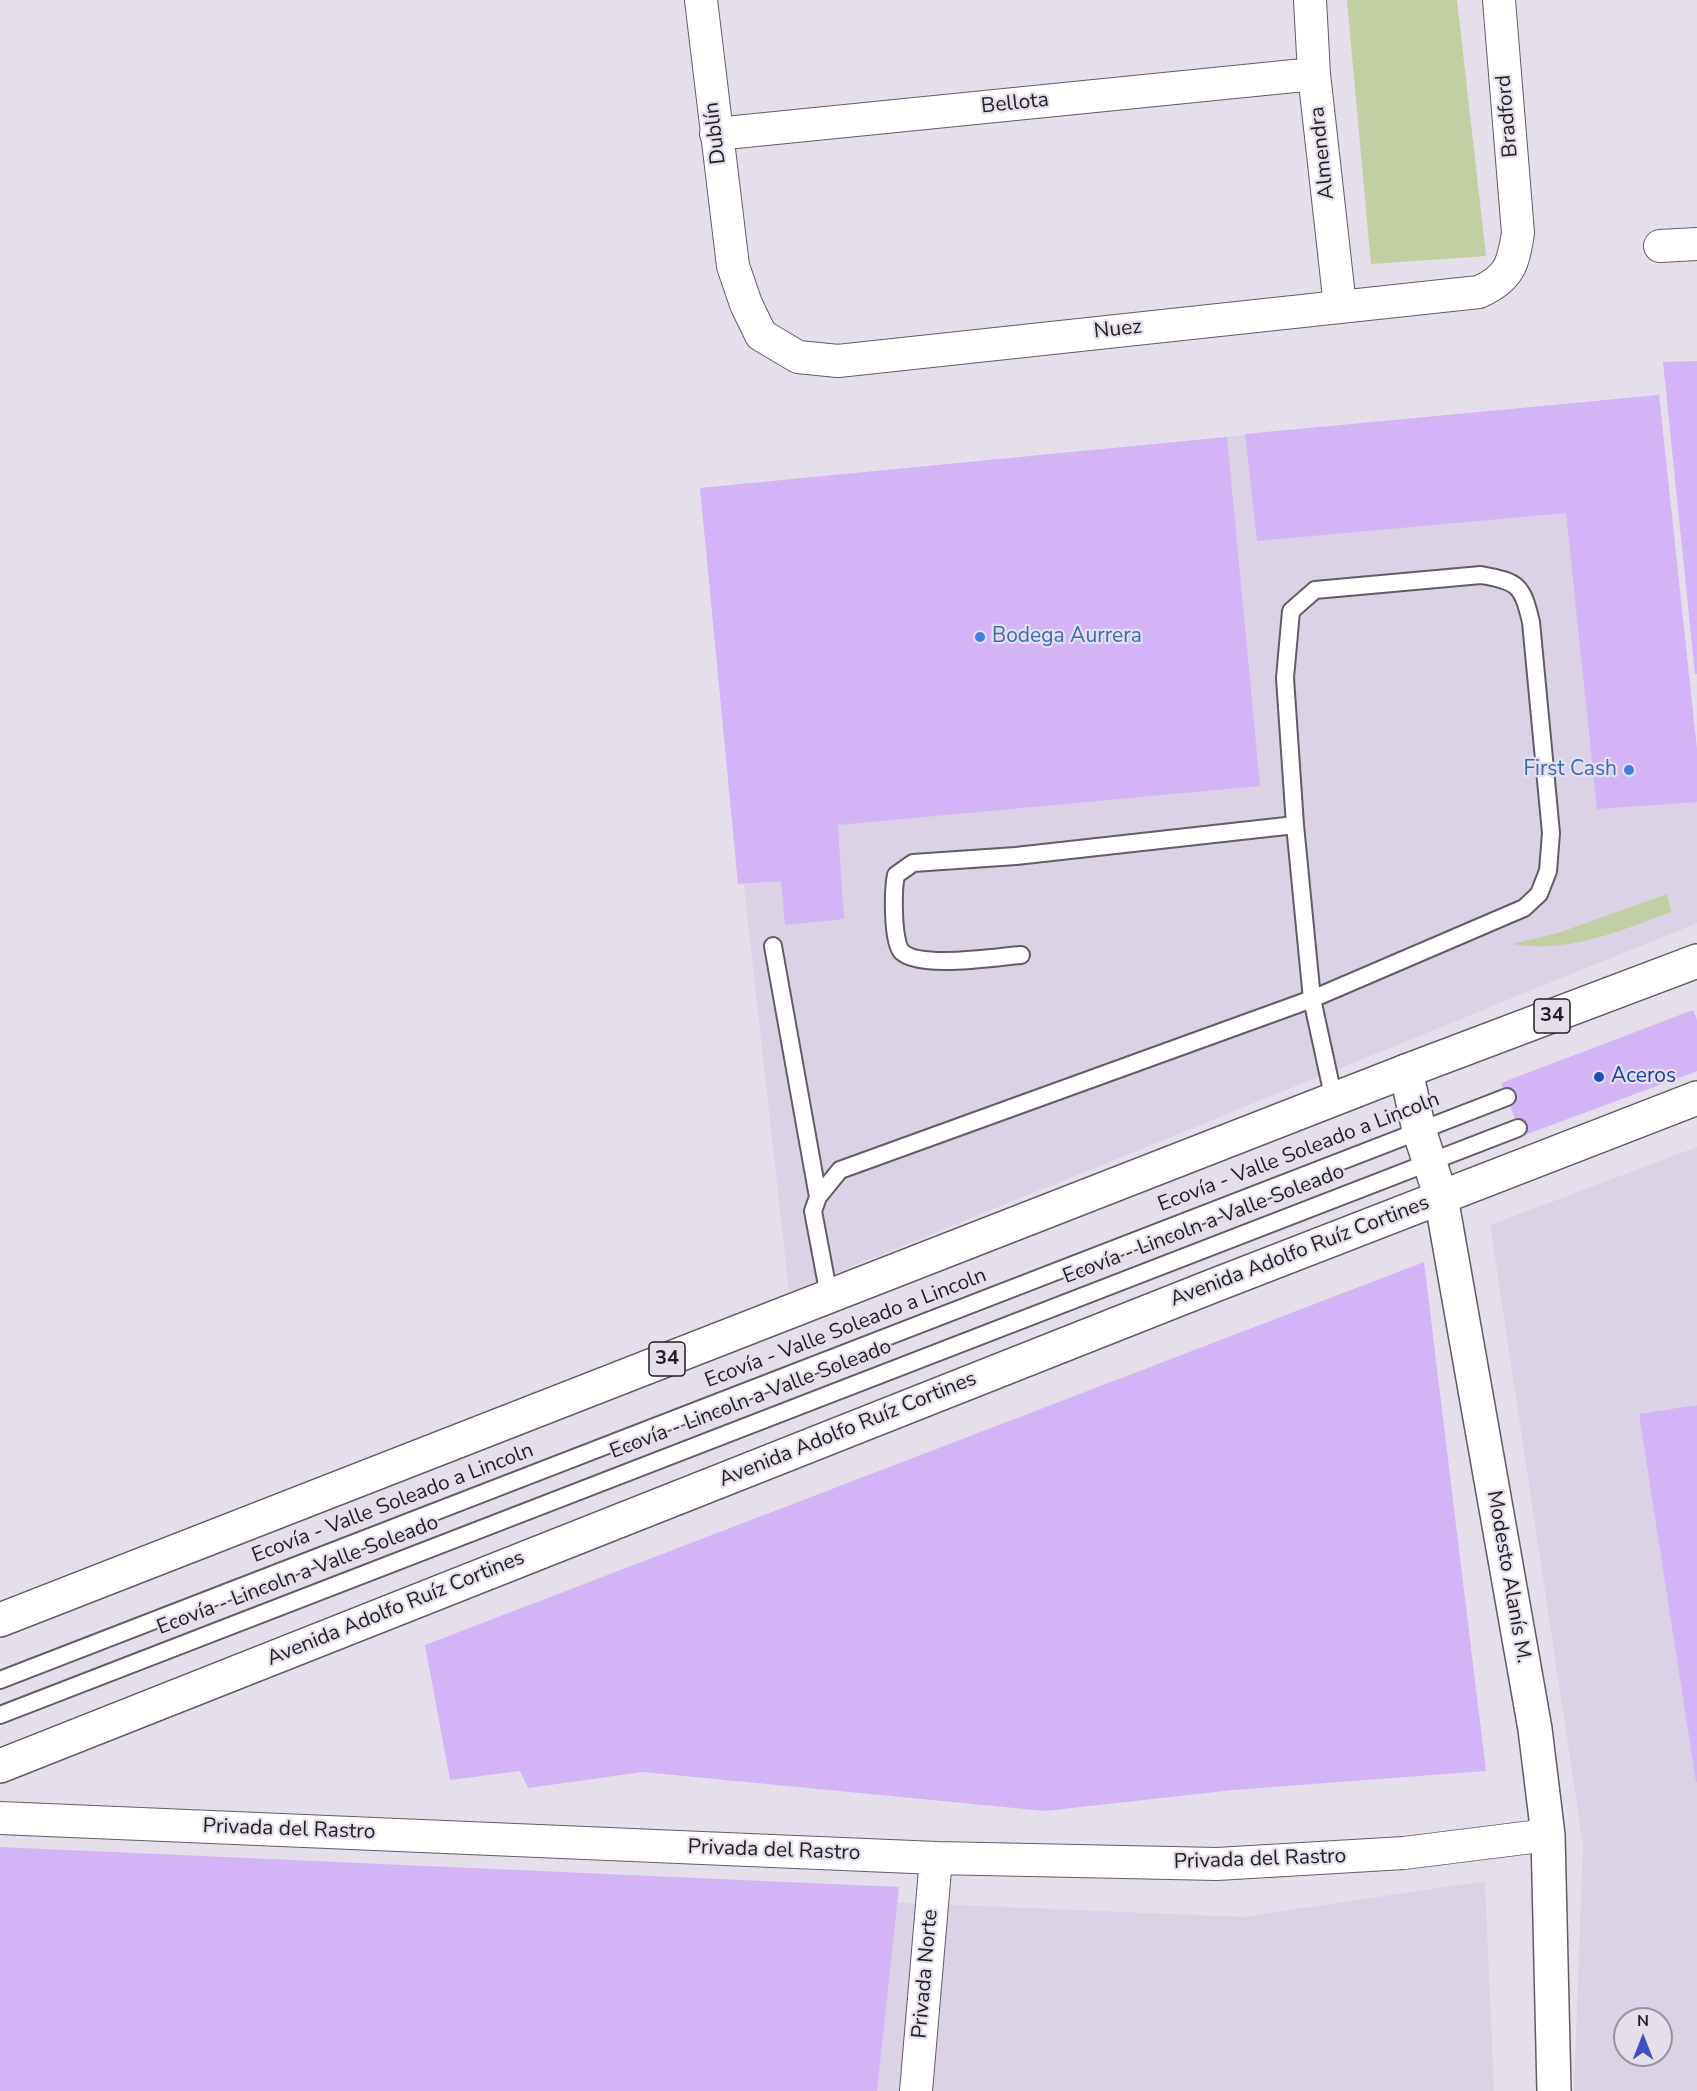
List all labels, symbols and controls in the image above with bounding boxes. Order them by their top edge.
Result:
street label: Bradford [1492,74,1524,158]
street label: Bellota [980,88,1050,120]
street label: Dublín [700,100,732,166]
street label: Almendra [1306,105,1340,201]
street label: Nuez [1093,315,1143,345]
place label: Bodega Aurrera [992,624,1142,650]
marker: Bodega Aurrera [973,630,987,644]
place label: First Cash [1524,757,1617,783]
marker: First Cash [1622,763,1636,777]
road number: 34 [1534,999,1570,1033]
place label: Aceros [1611,1064,1676,1090]
marker: Aceros [1592,1070,1606,1084]
street label: Ecovía - Valle Soleado a Lincoln [1155,1088,1443,1218]
street label: Ecovía - Lincoln a Valle Soleado [1060,1160,1348,1290]
street label: Avenida Adolfo Ruíz Cortines [1167,1191,1433,1313]
street label: Ecovía - Valle Soleado a Lincoln [702,1264,990,1394]
street label: Ecovía - Lincoln a Valle Soleado [607,1335,895,1465]
road number: 34 [649,1342,685,1376]
street label: Avenida Adolfo Ruíz Cortines [716,1367,980,1493]
street label: Ecovía - Valle Soleado a Lincoln [249,1439,537,1569]
street label: Modesto Alanís M. [1480,1489,1536,1665]
street label: Ecovía - Lincoln a Valle Soleado [154,1511,442,1641]
street label: Avenida Adolfo Ruíz Cortines [264,1546,528,1672]
street label: Privada del Rastro [202,1814,376,1846]
street label: Privada del Rastro [687,1835,861,1867]
street label: Privada del Rastro [1173,1844,1347,1876]
street label: Privada Norte [908,1908,944,2040]
north arrow [1613,2007,1673,2067]
text: N [1637,2010,1649,2032]

